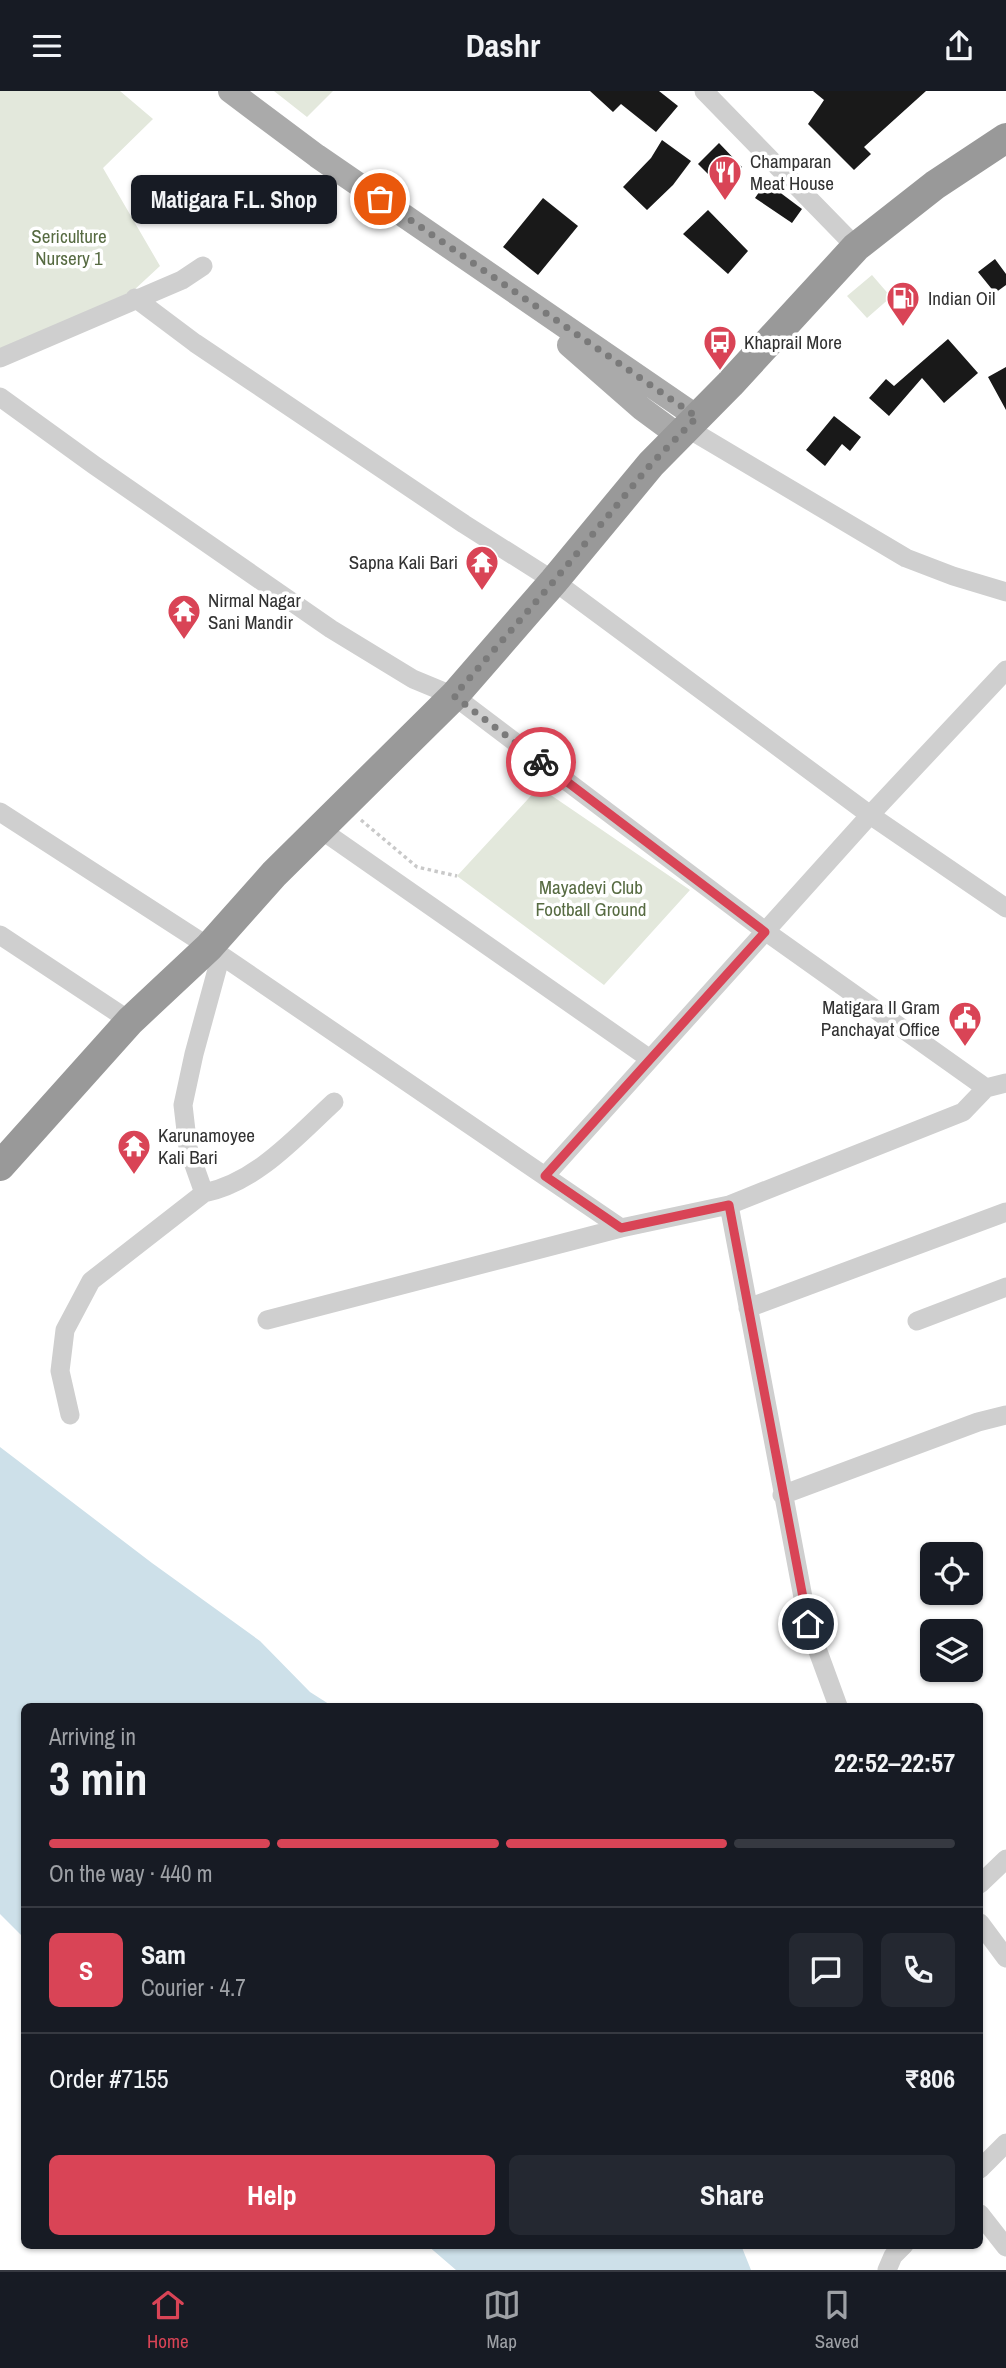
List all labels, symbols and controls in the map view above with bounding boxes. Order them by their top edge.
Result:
text: Dashr [466,24,540,67]
icon: menu [28,27,66,65]
icon: share [940,27,978,65]
place label: Champaran Meat House [750,148,834,196]
restaurant icon: Champaran Meat House [706,153,744,202]
pin [350,169,410,229]
callout: Matigara F.L. Shop [132,175,338,223]
icon: bag [361,180,399,218]
text: Matigara F.L. Shop [151,184,317,215]
park label: Sericulture Nursery 1 [31,223,107,271]
fuel station icon: Indian Oil [884,279,922,328]
place label: Indian Oil [928,285,996,311]
bus stop icon: Khaprail More [701,323,739,372]
place label: Khaprail More [744,329,842,355]
temple icon: Sapna Kali Bari [463,543,501,592]
place label: Sapna Kali Bari [349,549,458,575]
place label: Nirmal Nagar Sani Mandir [208,587,301,635]
temple icon: Nirmal Nagar Sani Mandir [165,592,203,641]
courier [506,727,576,797]
icon: bike [522,743,560,781]
park label: Mayadevi Club Football Ground [536,874,646,922]
place label: Matigara II Gram Panchayat Office [821,994,940,1042]
public building icon: Matigara II Gram Panchayat Office [946,999,984,1048]
place label: Karunamoyee Kali Bari [158,1122,255,1170]
temple icon: Karunamoyee Kali Bari [115,1127,153,1176]
map controls [920,1542,983,1682]
button: locate [920,1542,983,1605]
pin [778,1594,838,1654]
icon: home [789,1605,827,1643]
button: layers [920,1619,983,1682]
text: Arriving in [49,1721,136,1752]
text: 22:52–22:57 [834,1745,955,1780]
text: 3 min [49,1747,148,1809]
text: On the way · 440 m [49,1858,213,1889]
button: chat [789,1933,863,2007]
button: phone [881,1933,955,2007]
text: Sam [141,1937,186,1972]
text: S [79,1953,93,1988]
text: Courier · 4.7 [141,1972,246,2003]
text: Order #7155 [49,2061,169,2096]
text: ₹806 [904,2061,955,2096]
button: Help [49,2155,495,2235]
button: Share [509,2155,955,2235]
tab: Home [147,2286,189,2354]
tab: Map [483,2286,521,2354]
tab: Saved [815,2286,859,2354]

